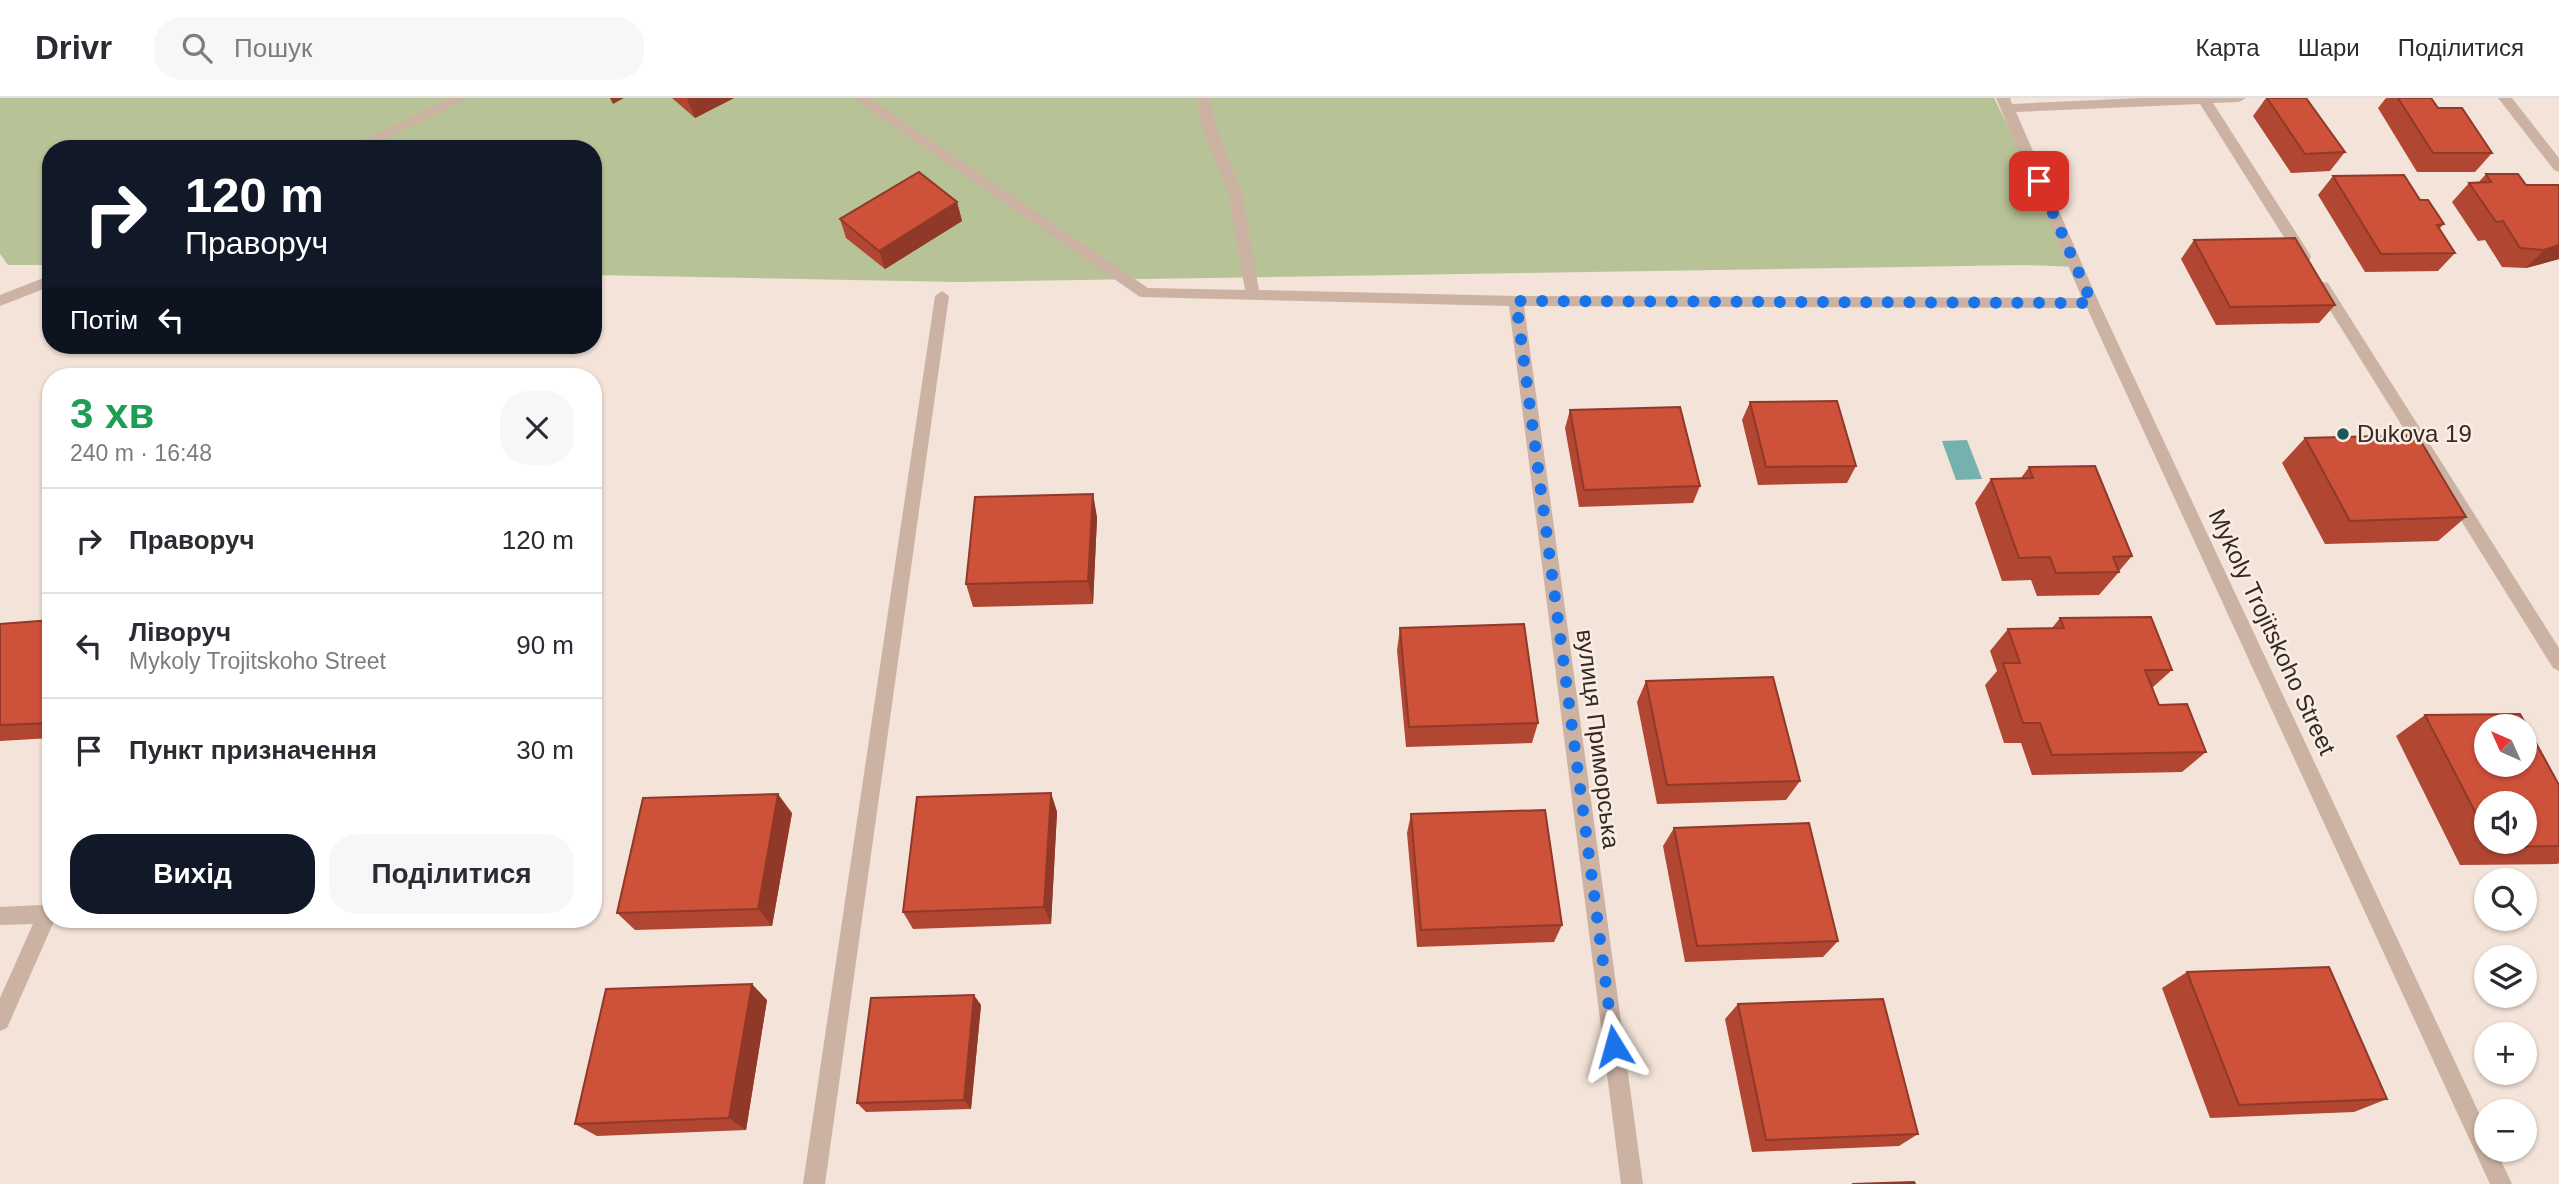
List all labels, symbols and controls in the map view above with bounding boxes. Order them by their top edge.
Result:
search box [154,17,644,80]
text: Drivr [35,29,112,66]
icon: search [178,29,216,67]
text: Пошук [234,33,312,63]
text: Карта [2195,34,2260,61]
text: Шари [2298,34,2360,61]
text: Поділитися [2398,34,2524,61]
pin [2009,151,2069,211]
icon: arrive [2020,162,2058,200]
icon: right [70,168,161,259]
text: 120 m [185,168,324,222]
text: Праворуч [185,225,328,261]
icon: left [152,301,190,339]
text: Потім [70,305,138,335]
text: 3 хв [70,390,154,437]
button: close [500,391,574,465]
place label: Dukova 19 [2357,420,2472,447]
marker: Dukova 19 [2335,426,2351,442]
text: 240 m · 16:48 [70,440,212,466]
street label: Mykoly Trojitskoho Street [2204,505,2341,759]
icon: right [70,522,108,560]
text: Праворуч [129,525,255,555]
text: 120 m [502,525,574,555]
text: Ліворуч [129,617,231,647]
icon: left [70,627,108,665]
street label: вулиця Приморська [1572,628,1625,851]
text: 90 m [516,630,574,660]
text: Mykoly Trojitskoho Street [129,648,386,674]
north arrow [2474,714,2538,777]
map controls [2474,714,2537,1162]
icon: arrive [70,732,108,770]
text: Пункт призначення [129,735,377,765]
text: 30 m [516,735,574,765]
button: sound [2474,791,2537,854]
button: Вихід [70,834,315,914]
button: Поділитися [329,834,574,914]
button: search [2474,868,2537,931]
button: layers [2474,945,2537,1008]
position arrow [1577,1009,1651,1083]
button: + [2474,1022,2537,1085]
button: − [2474,1099,2537,1162]

